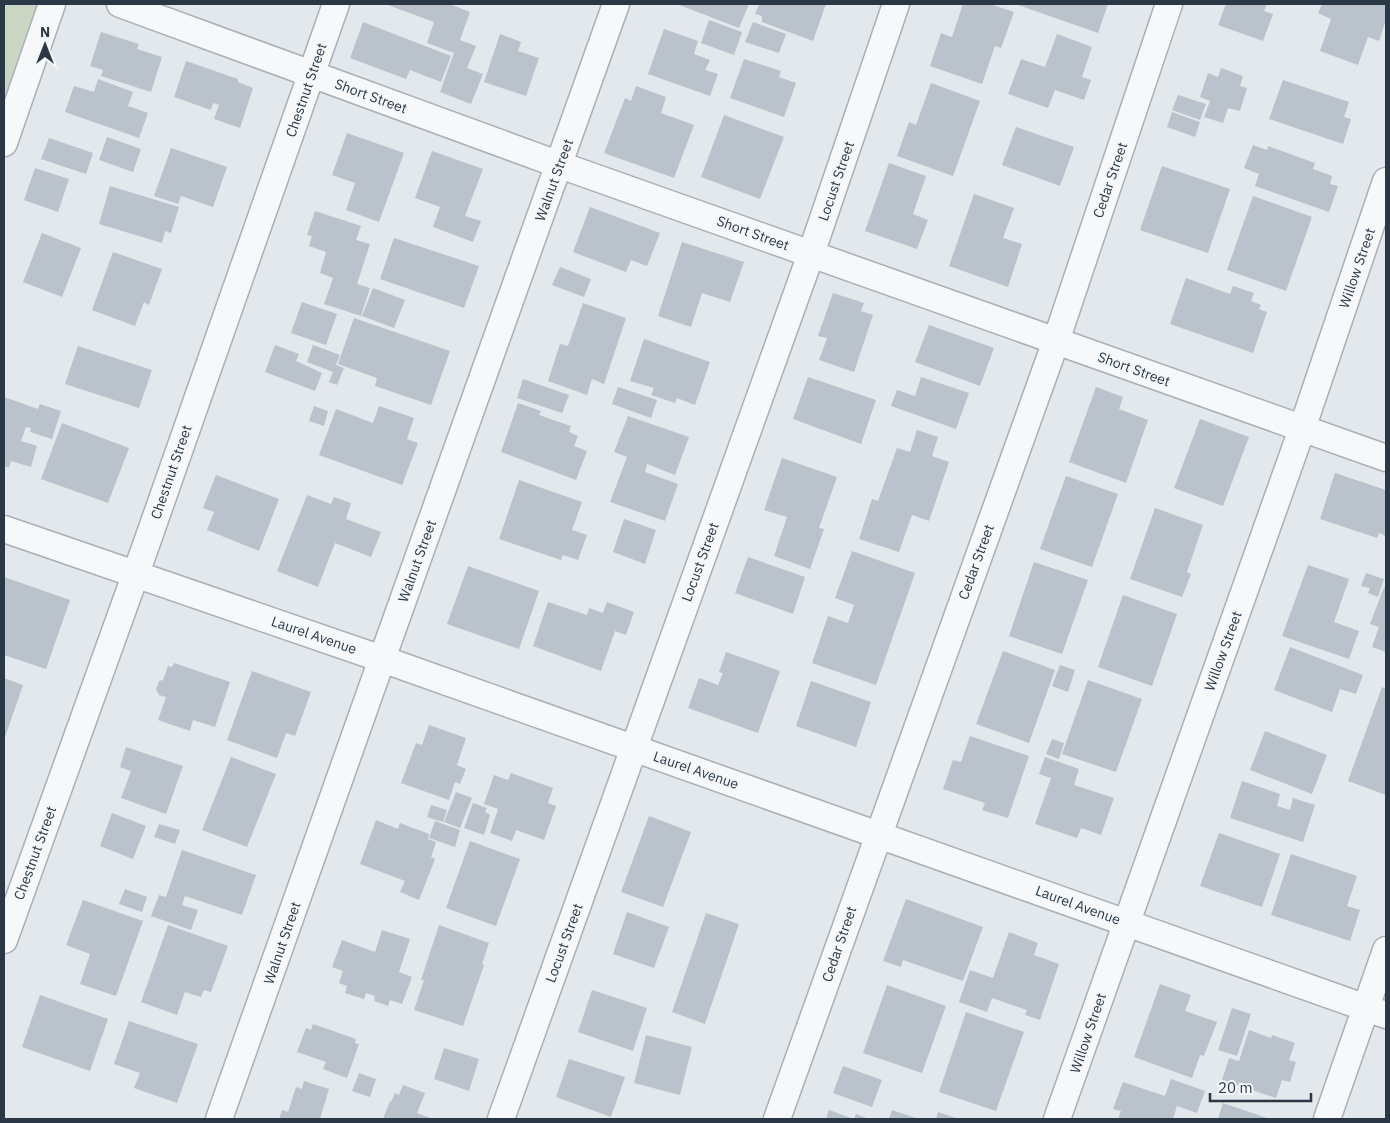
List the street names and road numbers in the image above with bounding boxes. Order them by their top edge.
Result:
street label: Chestnut Street [281,40,331,139]
street label: Short Street [332,75,410,117]
street label: Walnut Street [531,136,577,224]
street label: Locust Street [814,139,858,223]
street label: Cedar Street [1089,140,1131,220]
street label: Short Street [714,212,792,254]
street label: Willow Street [1335,225,1379,311]
street label: Short Street [1095,348,1173,390]
street label: Chestnut Street [146,422,196,521]
street label: Walnut Street [394,517,440,605]
street label: Locust Street [677,520,723,604]
street label: Cedar Street [954,522,998,602]
street label: Willow Street [1200,608,1246,693]
street label: Laurel Avenue [269,612,359,658]
street label: Laurel Avenue [651,747,741,793]
street label: Chestnut Street [10,804,60,902]
street label: Laurel Avenue [1033,881,1123,929]
street label: Walnut Street [259,899,305,987]
street label: Locust Street [541,901,587,985]
street label: Cedar Street [818,904,860,984]
street label: Willow Street [1066,990,1110,1076]

